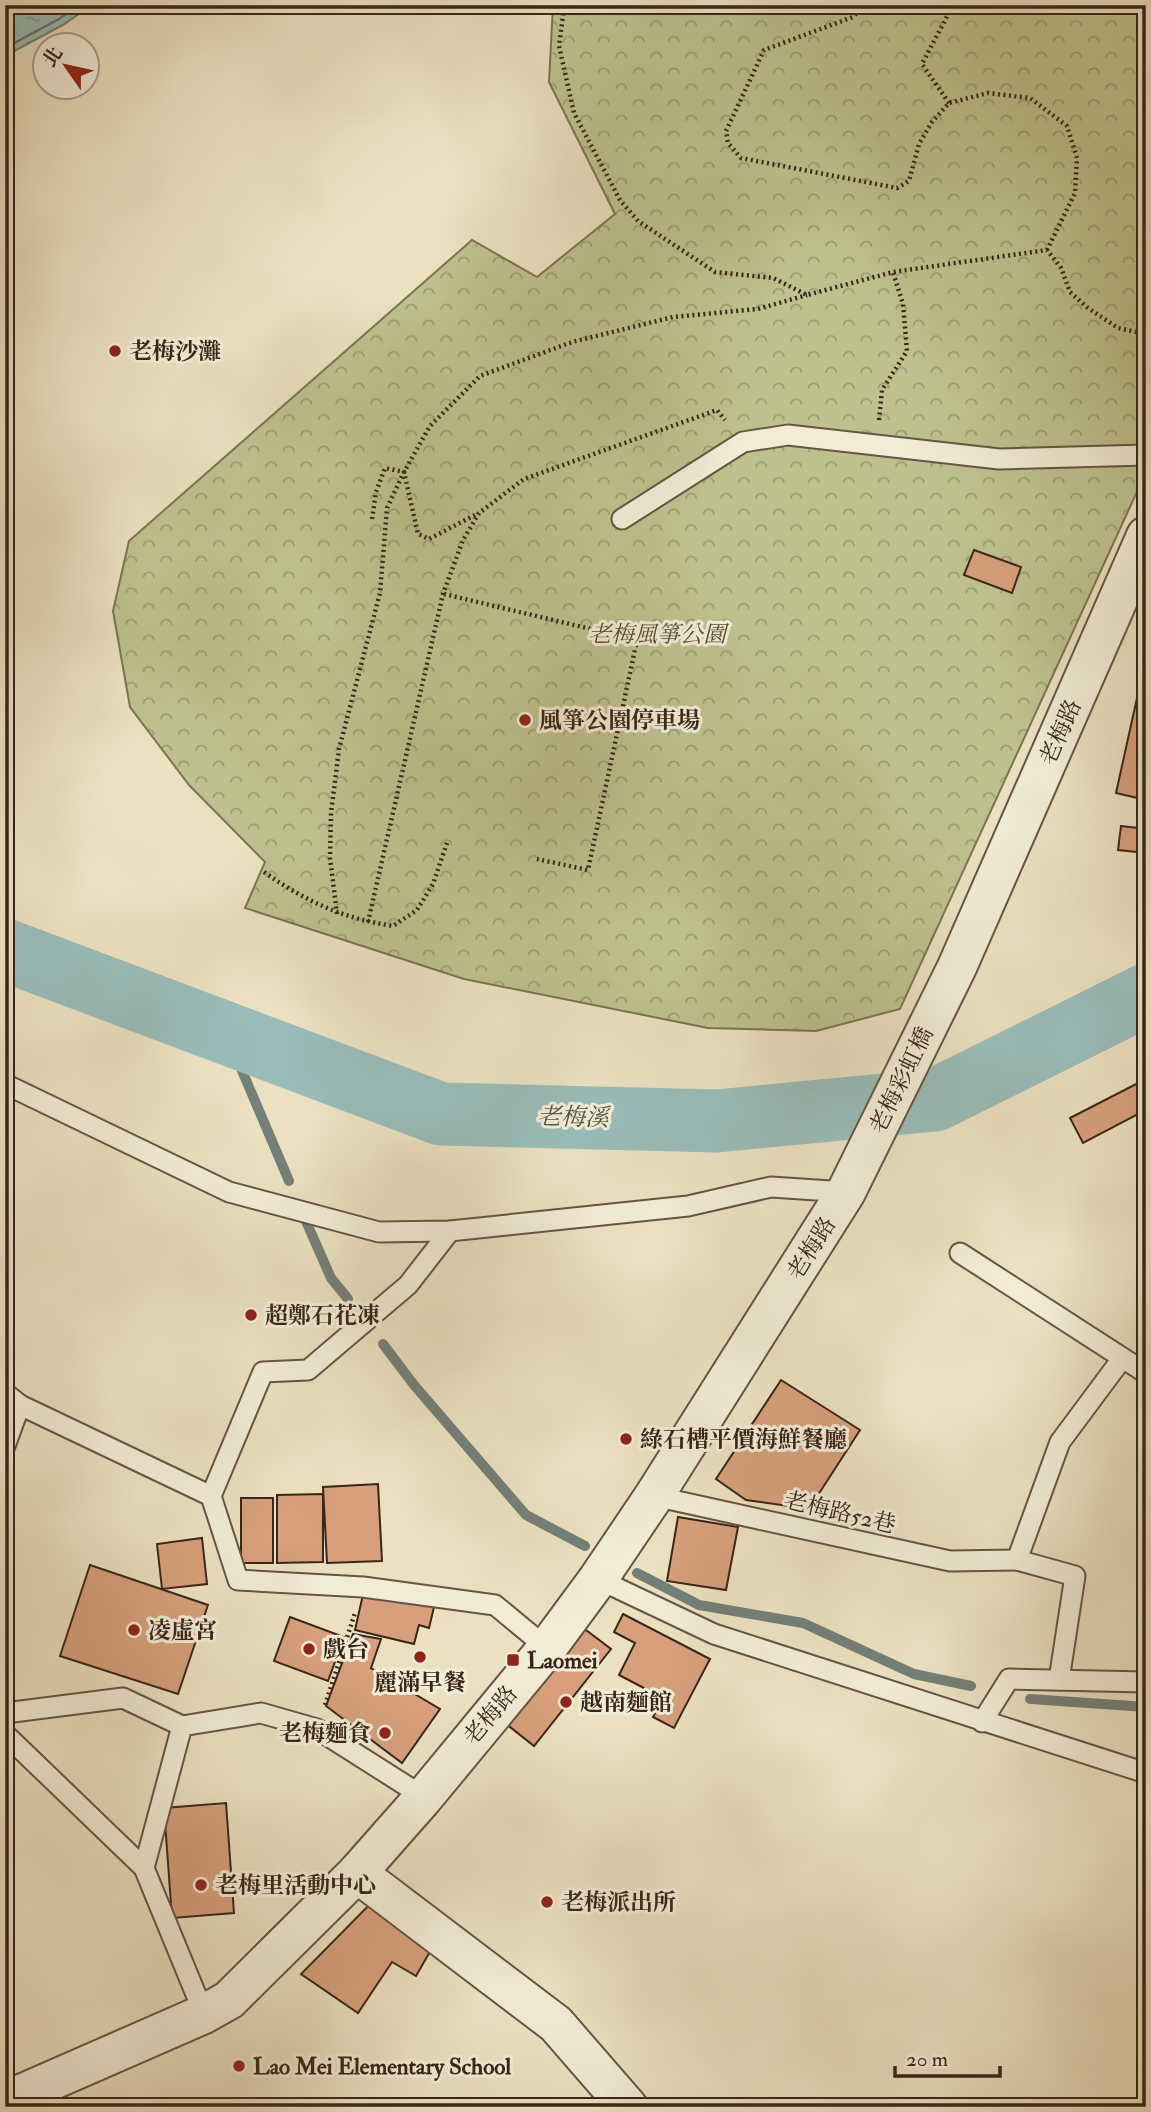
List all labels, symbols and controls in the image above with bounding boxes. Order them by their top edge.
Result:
north arrow [32,32,102,102]
text: 北 [37,42,68,72]
place label: 老梅沙灘 [129,337,221,366]
marker: 老梅沙灘 [107,343,123,359]
park label: 老梅風箏公園 [588,620,730,649]
street label: 老梅路 [1033,695,1088,770]
place label: 風箏公園停車場 [539,706,700,735]
marker: 風箏公園停車場 [517,712,533,728]
street label: 老梅彩虹橋 [863,1022,940,1138]
water label: 老梅溪 [537,1101,612,1134]
street label: 老梅路 [781,1211,842,1285]
place label: 超鄭石花凍 [265,1301,380,1330]
marker: 超鄭石花凍 [243,1307,259,1323]
place label: 綠石槽平價海鮮餐廳 [640,1425,847,1454]
marker: 綠石槽平價海鮮餐廳 [618,1431,634,1447]
street label: 老梅路52巷 [781,1486,899,1539]
place label: 凌虛宮 [148,1616,217,1645]
marker: 凌虛宮 [126,1622,142,1638]
place label: 戲台 [323,1635,369,1664]
marker: 戲台 [301,1641,317,1657]
place label: Laomei [527,1646,598,1675]
marker: 麗滿早餐 [412,1649,428,1665]
marker: Laomei [505,1652,521,1668]
place label: 麗滿早餐 [374,1668,466,1697]
street label: 老梅路 [457,1680,524,1751]
place label: 越南麵館 [580,1688,672,1717]
marker: 越南麵館 [558,1694,574,1710]
place label: 老梅麵食 [279,1719,371,1748]
marker: 老梅麵食 [377,1725,393,1741]
place label: 老梅里活動中心 [215,1871,376,1900]
marker: 老梅里活動中心 [193,1877,209,1893]
place label: 老梅派出所 [561,1888,676,1917]
marker: 老梅派出所 [539,1894,555,1910]
scale bar [895,2035,1000,2079]
text: 20 m [906,2046,948,2073]
place label: Lao Mei Elementary School [253,2052,512,2082]
marker: Lao Mei Elementary School [231,2058,247,2074]

